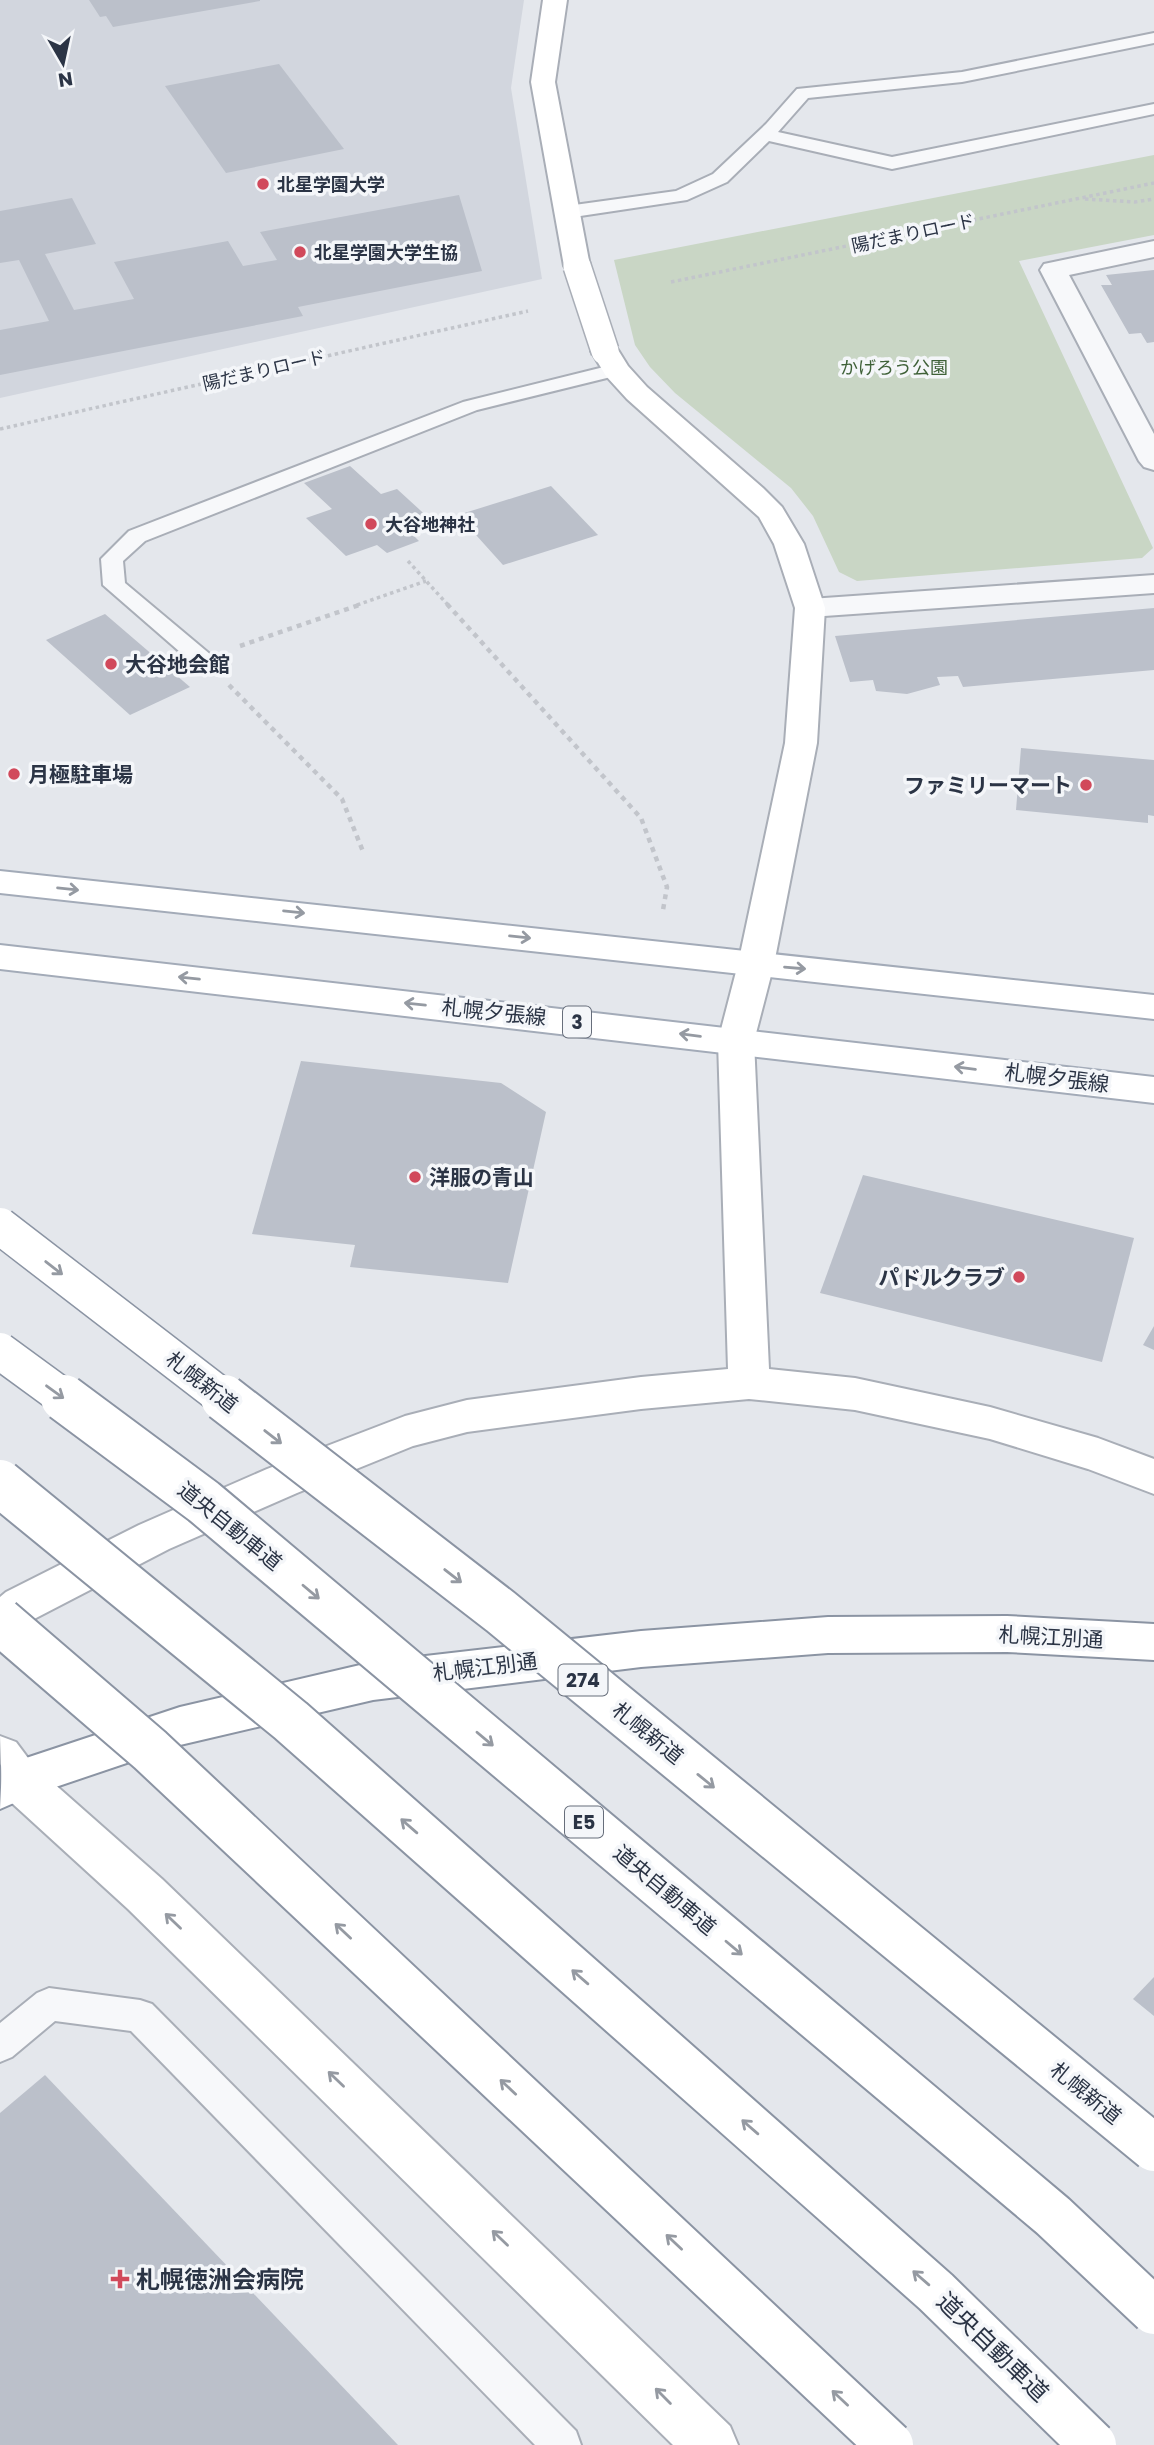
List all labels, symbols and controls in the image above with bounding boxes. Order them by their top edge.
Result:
north arrow [28,28,98,98]
text: N [56,65,75,94]
place label: 北星学園大学 [277,172,385,197]
marker: 北星学園大学 [255,176,271,192]
street label: 陽だまりロード [849,208,977,258]
place label: 北星学園大学生協 [314,240,458,265]
marker: 北星学園大学生協 [292,244,308,260]
street label: 陽だまりロード [200,344,328,396]
park label: かげろう公園 [840,355,948,380]
place label: 大谷地神社 [385,512,475,537]
marker: 大谷地神社 [363,516,379,532]
place label: 大谷地会館 [125,650,230,679]
marker: 大谷地会館 [103,656,119,672]
place label: 月極駐車場 [28,760,133,789]
marker: 月極駐車場 [6,766,22,782]
place label: ファミリーマート [904,771,1072,800]
marker: ファミリーマート [1078,777,1094,793]
one-way arrow [56,883,79,896]
one-way arrow [282,906,305,919]
one-way arrow [508,931,531,944]
one-way arrow [783,962,806,975]
one-way arrow [178,971,201,984]
street label: 札幌夕張線 [440,992,548,1032]
one-way arrow [404,997,427,1010]
road number: 3 [563,1006,591,1038]
one-way arrow [679,1028,702,1041]
street label: 札幌夕張線 [1003,1057,1111,1099]
one-way arrow [954,1061,976,1074]
place label: 洋服の青山 [429,1163,534,1192]
marker: 洋服の青山 [407,1169,423,1185]
one-way arrow [44,1260,63,1275]
place label: パドルクラブ [878,1263,1005,1292]
marker: パドルクラブ [1011,1269,1027,1285]
street label: 札幌新道 [160,1345,244,1419]
one-way arrow [45,1385,64,1399]
one-way arrow [263,1429,282,1444]
street label: 道央自動車道 [172,1475,288,1577]
one-way arrow [444,1568,462,1583]
one-way arrow [302,1584,320,1600]
street label: 札幌江別通 [998,1620,1104,1654]
street label: 札幌江別通 [431,1646,539,1688]
road number: 274 [558,1664,608,1696]
street label: 札幌新道 [606,1695,690,1771]
one-way arrow [476,1731,494,1747]
one-way arrow [697,1772,715,1788]
road number: E5 [565,1806,603,1838]
one-way arrow [401,1818,419,1834]
street label: 道央自動車道 [607,1838,723,1942]
one-way arrow [165,1913,182,1930]
one-way arrow [335,1922,352,1939]
one-way arrow [725,1940,743,1956]
one-way arrow [571,1969,589,1985]
street label: 札幌新道 [1044,2055,1128,2131]
one-way arrow [328,2071,345,2088]
one-way arrow [500,2078,517,2095]
one-way arrow [742,2120,760,2136]
one-way arrow [491,2229,508,2246]
one-way arrow [666,2234,683,2251]
place label: 札幌徳洲会病院 [136,2263,304,2296]
marker: 札幌徳洲会病院 [110,2269,130,2289]
one-way arrow [912,2270,930,2286]
street label: 道央自動車道 [930,2285,1056,2409]
one-way arrow [654,2388,671,2405]
one-way arrow [832,2390,849,2407]

